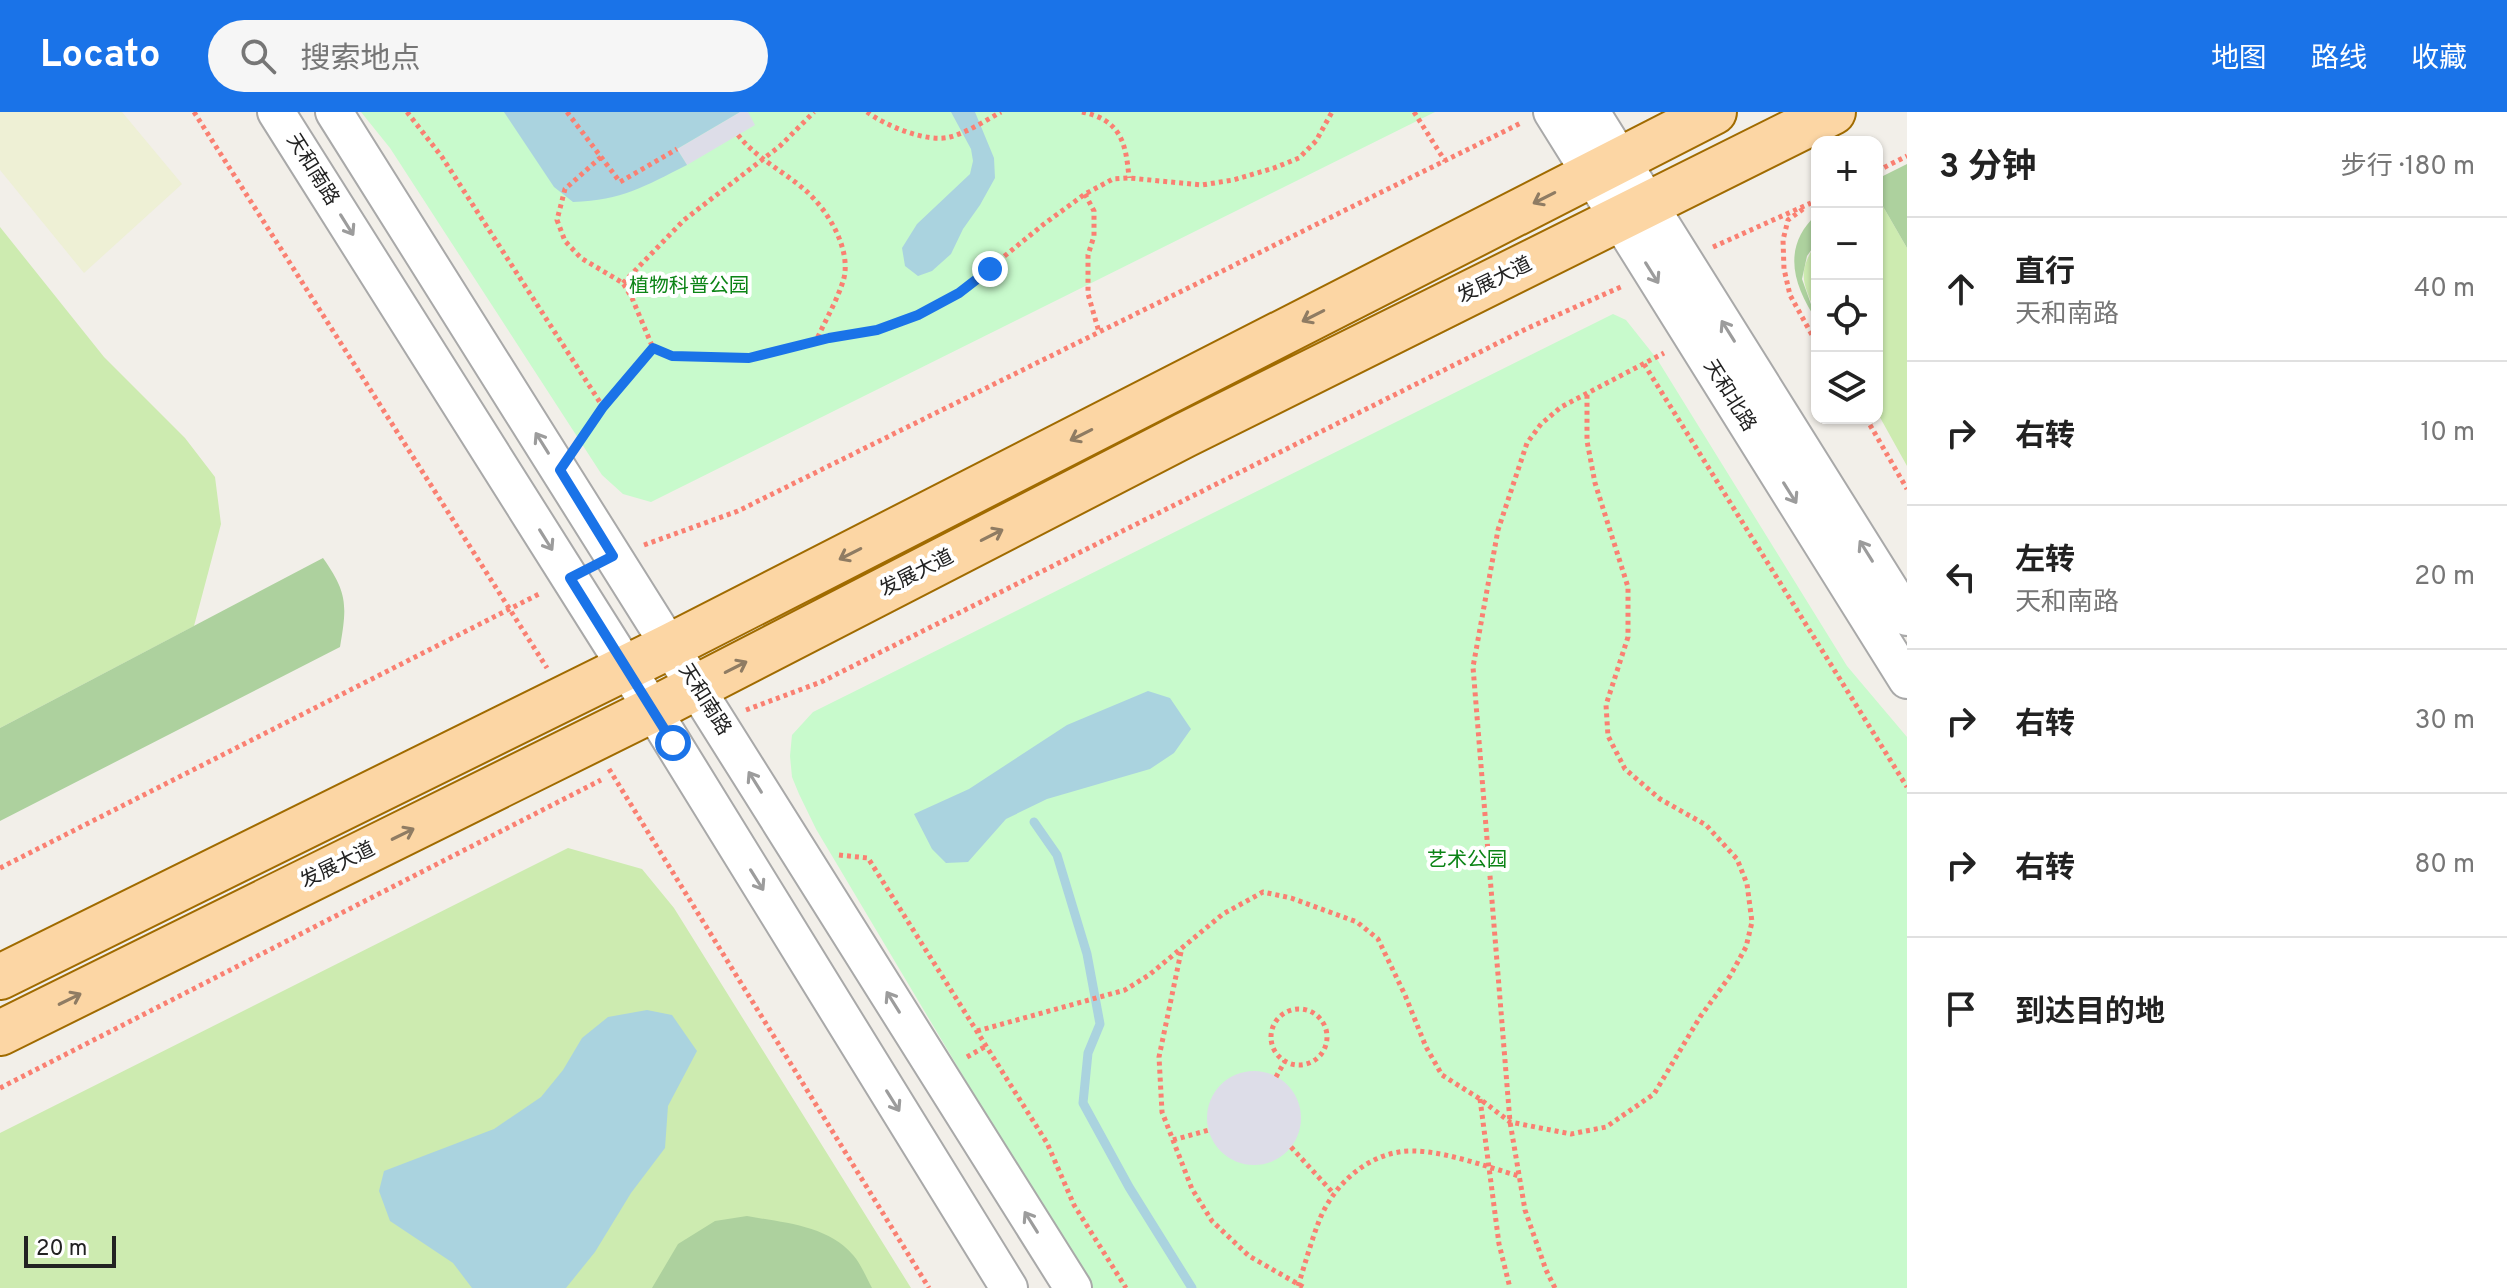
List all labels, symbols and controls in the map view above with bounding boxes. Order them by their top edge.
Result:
search box [208,20,768,92]
text: Locato [40,32,160,81]
icon: search [236,34,280,78]
text: 搜索地点 [300,42,420,79]
text: 地图 [2211,42,2267,78]
text: 路线 [2311,42,2367,78]
text: 收藏 [2411,42,2467,78]
street label: 天和南路 [280,129,344,211]
map controls [1811,136,1883,424]
button: + [1811,136,1883,208]
text: 3 分钟 [1939,147,2036,190]
text: 步行 · 180 m [2341,151,2475,184]
one-way arrow [1533,191,1557,206]
button: − [1811,208,1883,280]
one-way arrow [340,213,356,236]
route end [972,251,1008,287]
street label: 发展大道 [1453,252,1537,310]
text: 直行 [2015,255,2075,292]
one-way arrow [1645,261,1661,284]
icon: ahead [1939,267,1983,311]
text: 40 m [2414,273,2475,306]
park label: 植物科普公园 [629,274,749,300]
button: locate [1811,280,1883,352]
text: 天和南路 [2015,299,2119,332]
one-way arrow [1301,309,1325,325]
one-way arrow [1719,320,1735,343]
button: layers [1811,352,1883,424]
street label: 天和北路 [1697,355,1761,437]
icon: right [1939,411,1983,455]
text: 10 m [2420,417,2475,450]
text: 右转 [2015,419,2075,456]
one-way arrow [1070,428,1094,443]
one-way arrow [534,432,550,455]
one-way arrow [1782,482,1799,504]
one-way arrow [979,526,1003,542]
one-way arrow [538,528,554,551]
one-way arrow [1857,540,1873,563]
text: 左转 [2015,543,2075,580]
street label: 发展大道 [875,544,959,604]
one-way arrow [839,546,862,562]
icon: left [1939,555,1983,599]
text: 20 m [2414,561,2475,594]
text: 天和南路 [2015,587,2119,620]
street label: 天和南路 [672,659,736,741]
one-way arrow [724,659,747,675]
icon: right [1939,699,1983,743]
text: 30 m [2415,705,2475,738]
text: 右转 [2015,707,2075,744]
route start [655,725,691,761]
one-way arrow [747,771,763,793]
one-way arrow [391,825,415,841]
street label: 发展大道 [296,837,380,895]
icon: right [1939,843,1983,887]
park label: 艺术公园 [1427,848,1507,874]
text: 80 m [2415,849,2475,882]
text: 右转 [2015,851,2075,888]
one-way arrow [749,868,765,891]
icon: arrive [1939,987,1983,1031]
one-way arrow [57,990,81,1006]
one-way arrow [885,991,901,1014]
text: 到达目的地 [2015,995,2165,1032]
one-way arrow [886,1089,902,1112]
one-way arrow [1023,1211,1039,1234]
scale bar [24,1232,116,1268]
text: 20 m [36,1236,87,1263]

